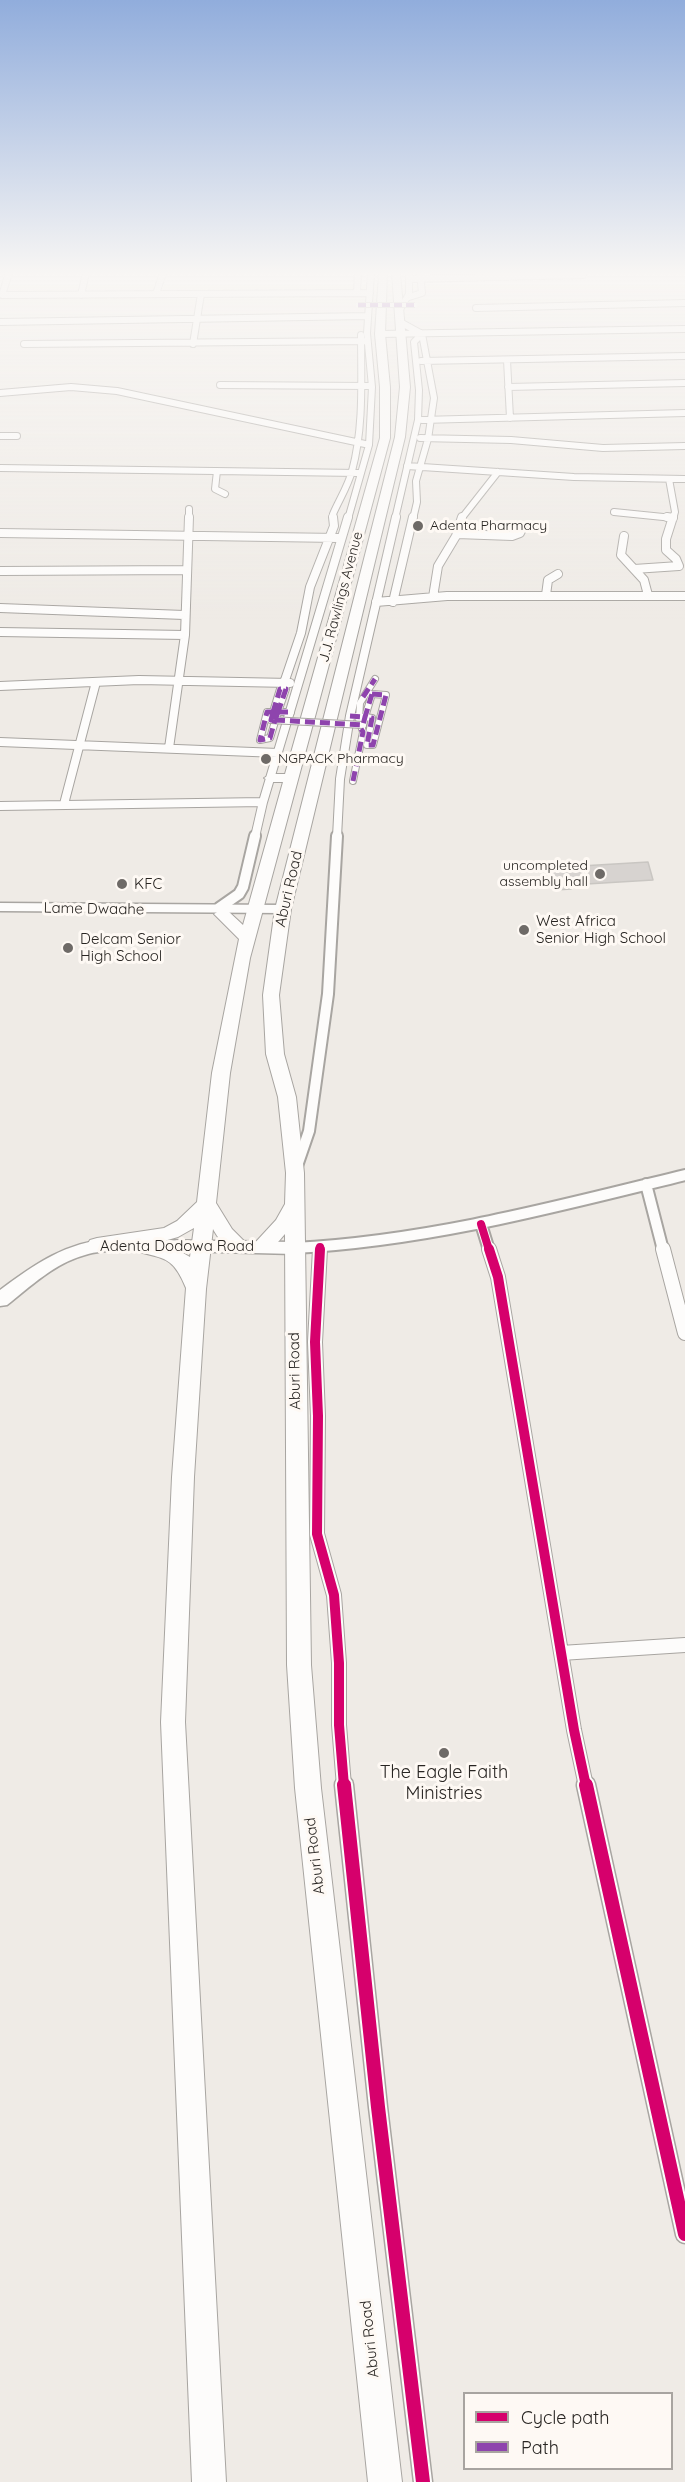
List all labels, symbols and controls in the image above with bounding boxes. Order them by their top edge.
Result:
place label: Adenta Pharmacy [430,518,547,534]
marker: Adenta Pharmacy [411,519,425,533]
street label: J.J. Rawlings Avenue [315,530,367,664]
place label: NGPACK Pharmacy [278,751,404,767]
marker: NGPACK Pharmacy [259,752,273,766]
street label: Aburi Road [271,849,307,929]
place label: uncompleted assembly hall [500,858,588,891]
marker: uncompleted assembly hall [593,867,607,881]
place label: KFC [134,875,162,893]
marker: KFC [115,877,129,891]
street label: Lame Dwaahe [43,899,145,919]
place label: West Africa Senior High School [536,912,666,947]
marker: West Africa Senior High School [517,923,531,937]
place label: Delcam Senior High School [80,930,181,965]
marker: Delcam Senior High School [61,941,75,955]
street label: Adenta Dodowa Road [100,1237,254,1255]
street label: Aburi Road [285,1332,305,1410]
marker: The Eagle Faith Ministries [437,1746,451,1760]
place label: The Eagle Faith Ministries [380,1762,508,1804]
street label: Aburi Road [301,1816,329,1896]
street label: Aburi Road [357,2299,383,2379]
legend [463,2392,673,2470]
text: Cycle path [521,2406,609,2429]
text: Path [521,2436,559,2459]

